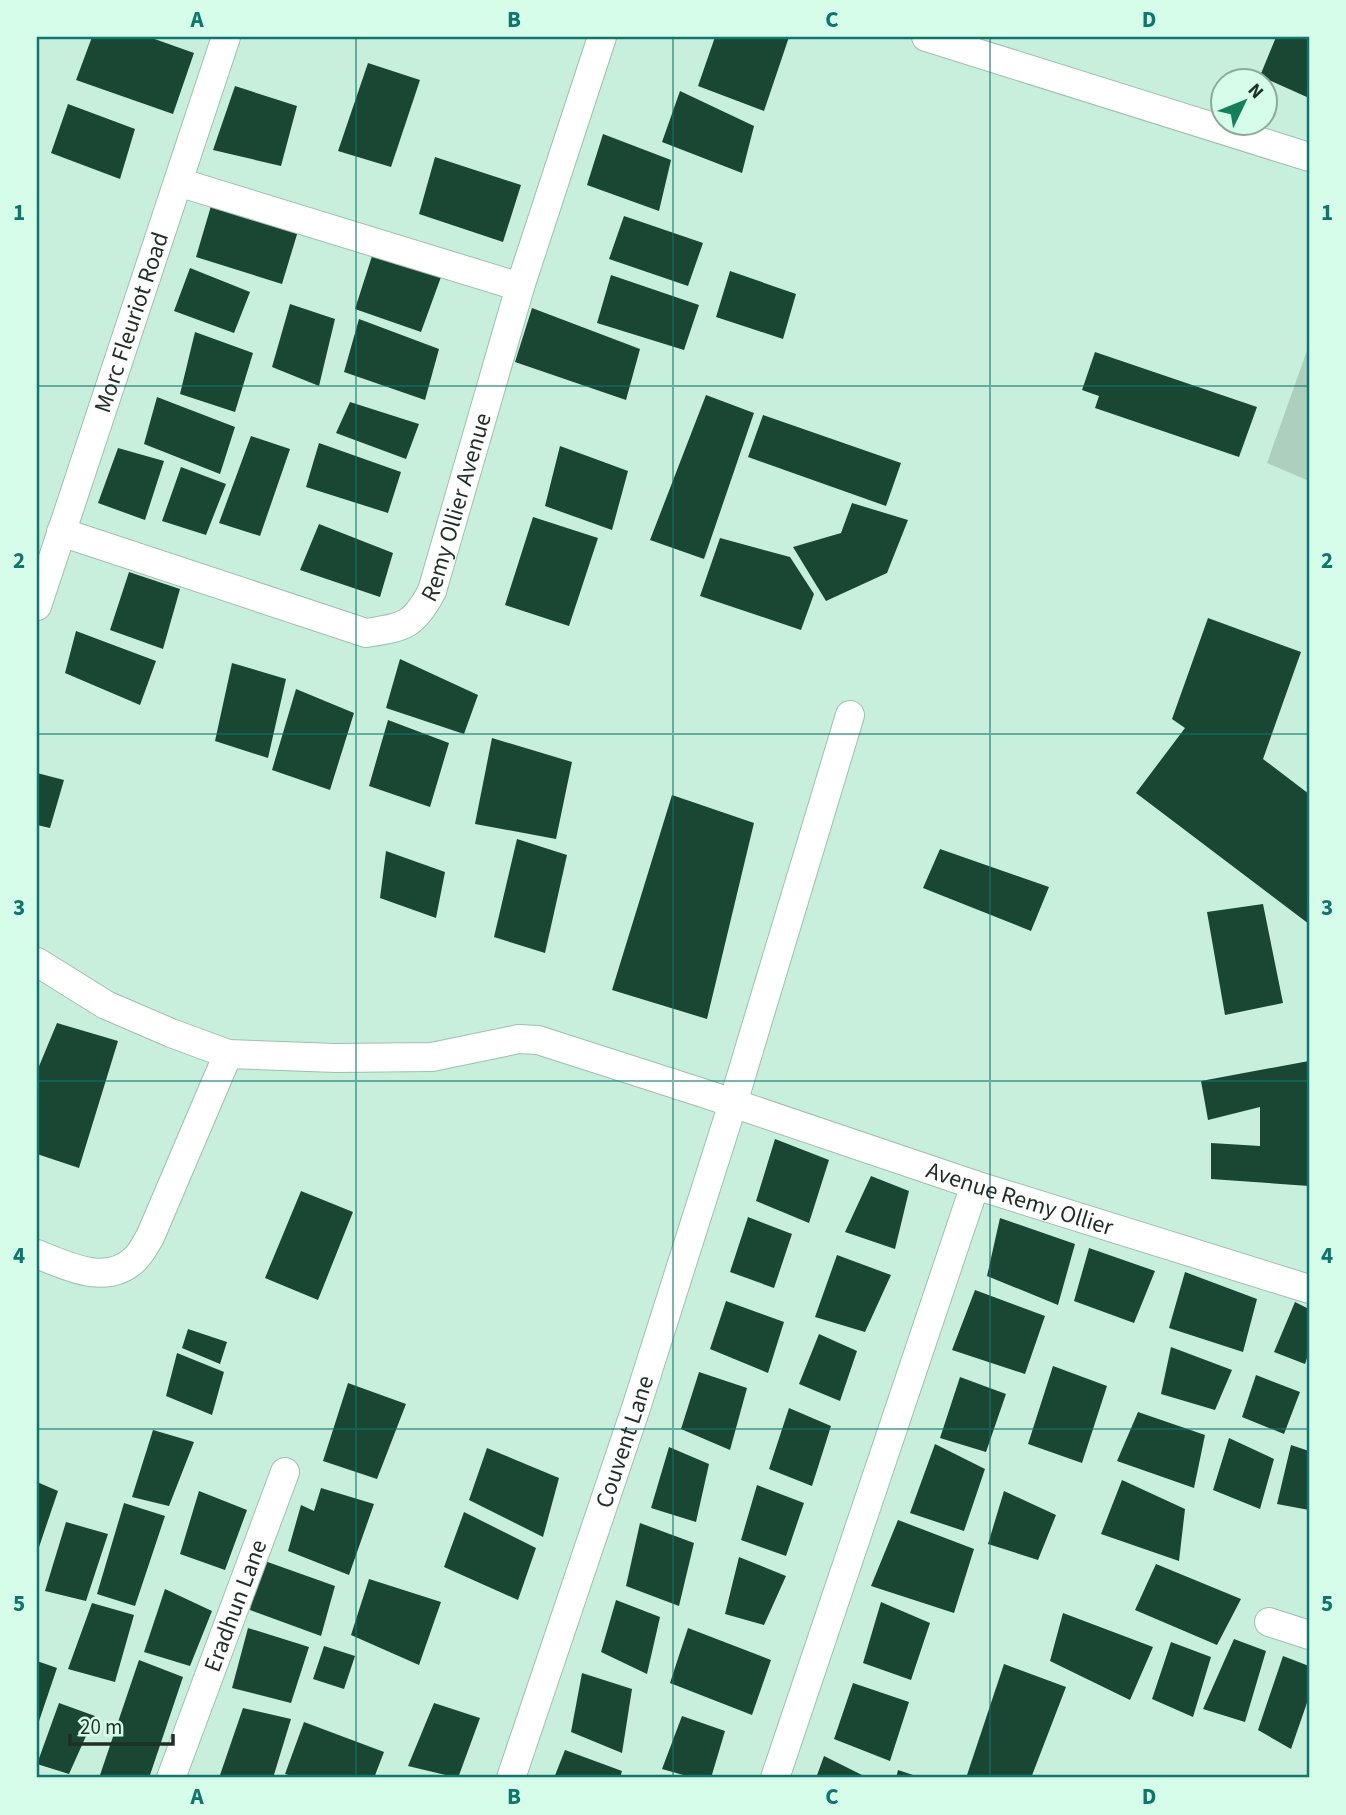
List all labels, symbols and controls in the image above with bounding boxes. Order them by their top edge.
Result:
text: A [189,3,204,36]
text: B [507,3,521,36]
text: C [825,3,839,36]
text: D [1142,3,1156,36]
north arrow [1210,66,1280,136]
text: N [1241,78,1270,105]
text: 1 [13,196,25,229]
text: 1 [1321,196,1333,229]
street label: Morc Fleuriot Road [85,227,178,417]
street label: Remy Ollier Avenue [412,409,500,608]
text: 2 [13,544,25,577]
text: 2 [1321,544,1333,577]
text: 3 [13,891,25,924]
text: 3 [1321,891,1333,924]
street label: Avenue Remy Ollier [922,1152,1118,1245]
text: 4 [13,1239,25,1272]
text: 4 [1321,1239,1333,1272]
street label: Couvent Lane [586,1371,663,1513]
street label: Eradhun Lane [195,1534,276,1677]
text: 5 [13,1587,25,1620]
text: 5 [1321,1587,1333,1620]
scale bar [70,1703,173,1747]
text: 20 m [80,1712,122,1742]
text: A [189,1780,204,1813]
text: B [507,1780,521,1813]
text: C [825,1780,839,1813]
text: D [1142,1780,1156,1813]

